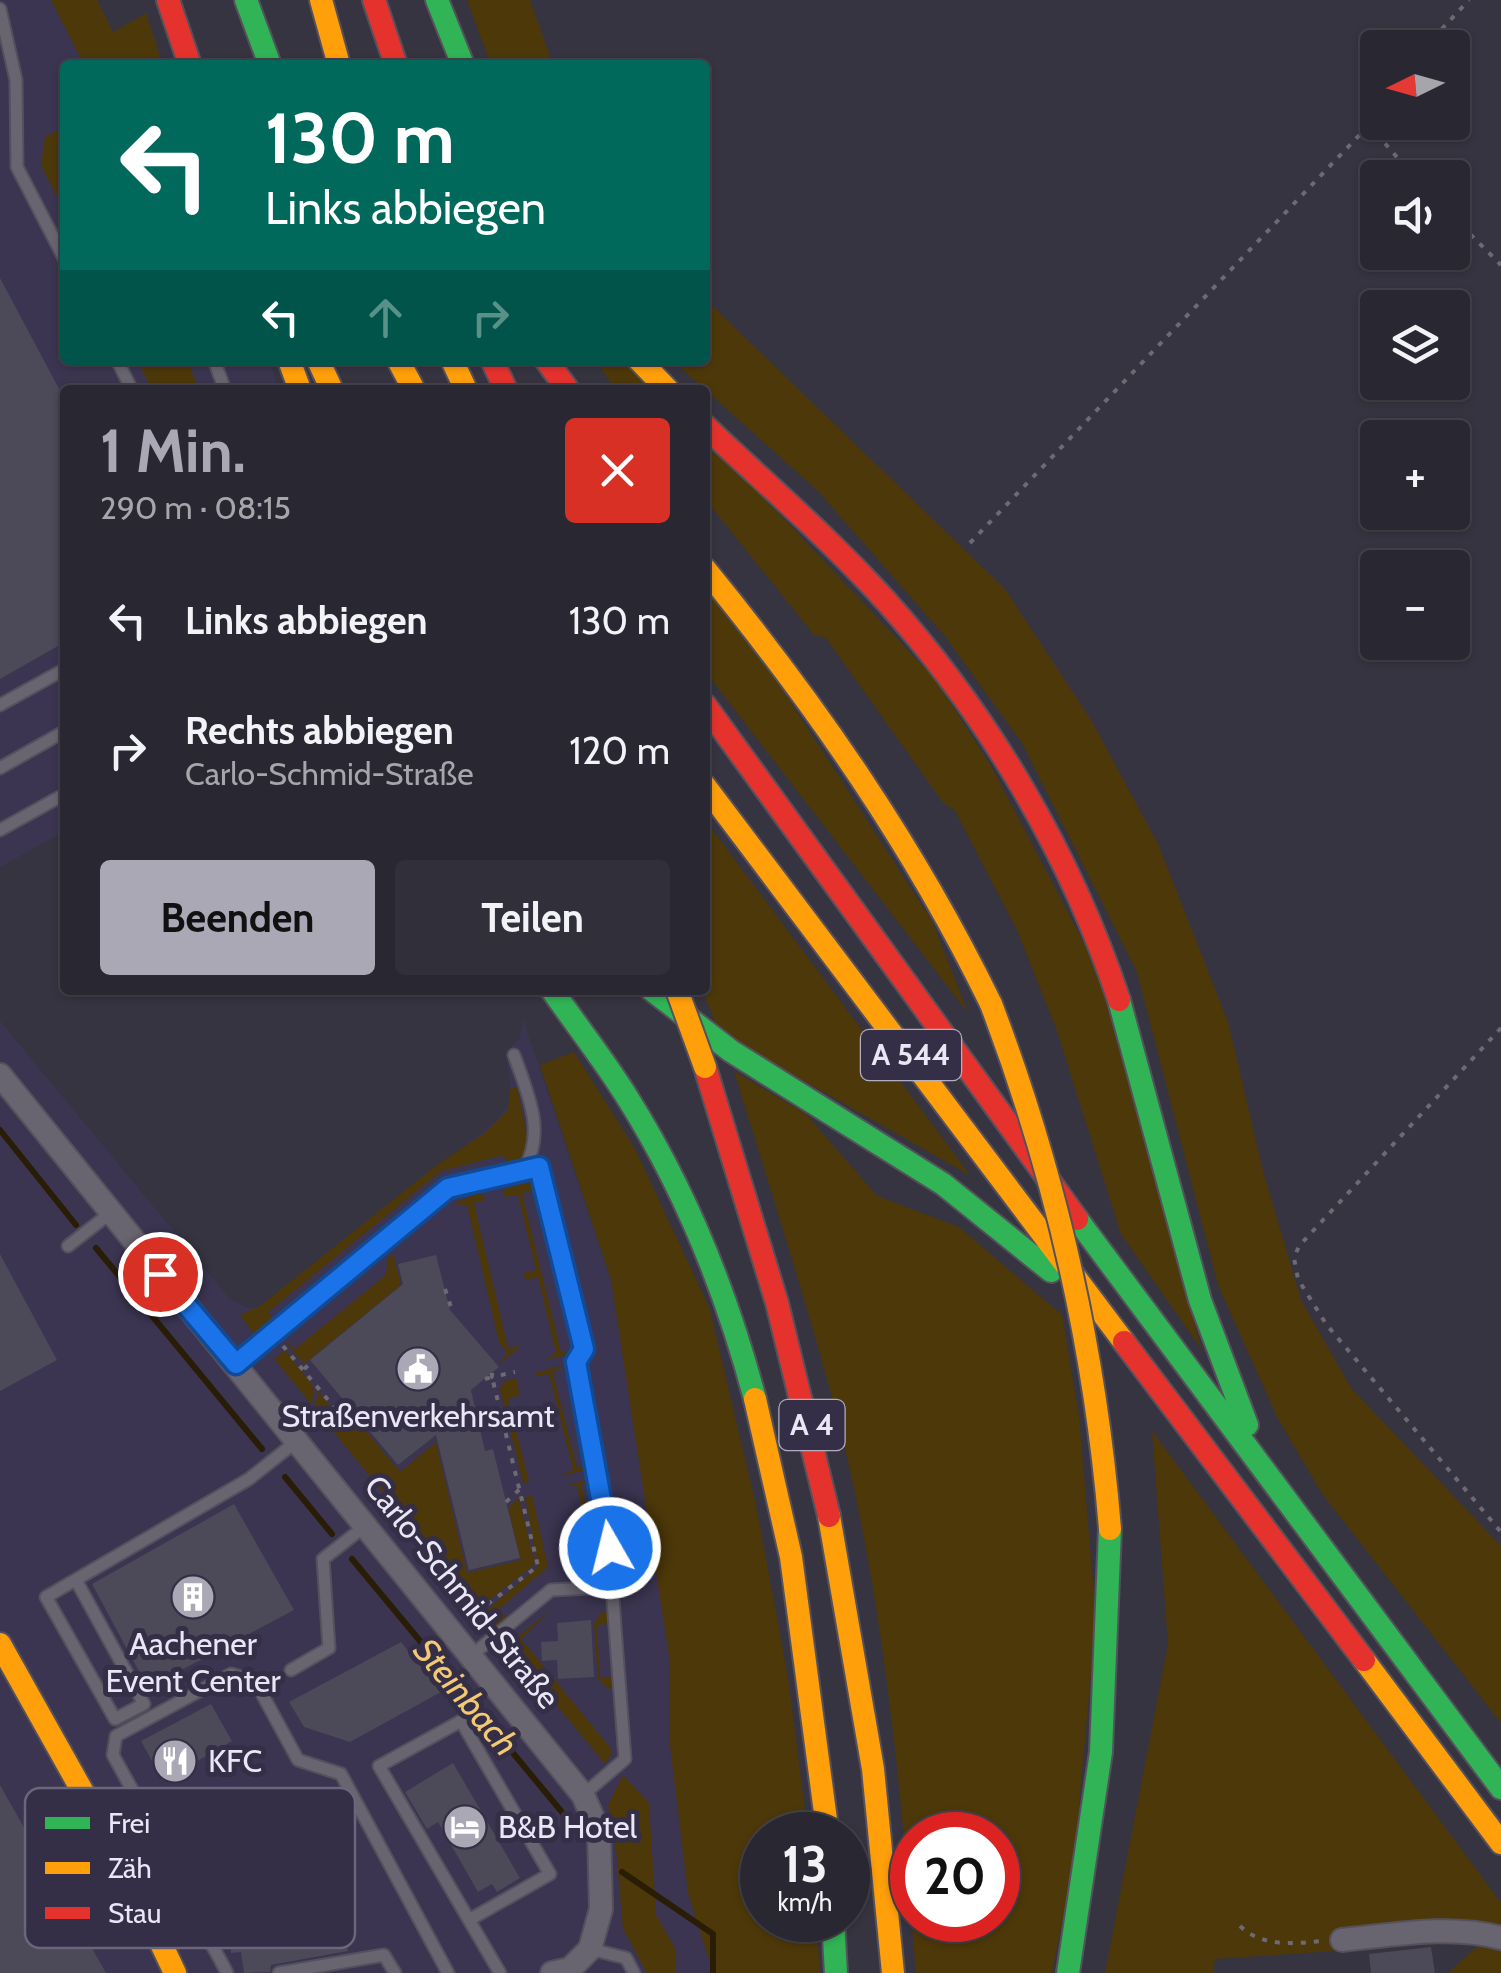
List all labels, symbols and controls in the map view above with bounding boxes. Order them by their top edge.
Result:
north arrow [1360,30,1470,140]
map controls [1360,30,1470,660]
text: 130 m [265,95,455,181]
icon: left [100,100,230,230]
button: sound [1360,160,1470,270]
text: Links abbiegen [265,181,546,235]
icon: left [253,290,308,345]
icon: ahead [358,290,413,345]
icon: right [463,290,518,345]
button: layers [1360,290,1470,400]
text: 1 Min. [100,414,246,487]
button: close [565,418,670,523]
button: + [1360,420,1470,530]
text: 290 m · 08:15 [100,488,291,527]
button: − [1360,550,1470,660]
icon: left [100,593,155,648]
text: Links abbiegen [185,597,428,644]
text: 130 m [569,597,670,644]
text: Rechts abbiegen [185,707,454,754]
icon: right [100,723,155,778]
text: 120 m [569,727,670,774]
text: Carlo-Schmid-Straße [185,754,474,793]
button: Beenden [100,860,375,975]
button: Teilen [395,860,670,975]
road number: A 544 [861,1030,961,1080]
pin [118,1232,203,1317]
icon: arrive [133,1247,188,1302]
public building icon: Straßenverkehrsamt [395,1346,441,1392]
place label: Straßenverkehrsamt [281,1396,555,1435]
road number: A 4 [780,1400,844,1450]
street label: Carlo-Schmid-Straße [356,1467,568,1716]
position arrow [558,1496,662,1600]
building icon: Aachener Event Center [170,1574,216,1620]
place label: Aachener Event Center [105,1624,281,1700]
water label: Steinbach [405,1629,528,1764]
restaurant icon: KFC [152,1738,198,1784]
place label: KFC [208,1741,262,1780]
legend [25,1788,355,1948]
hotel icon: B&B Hotel [442,1804,488,1850]
text: Frei [108,1806,150,1840]
place label: B&B Hotel [498,1807,638,1846]
speed limit sign: 20 [890,1812,1020,1942]
text: 13 [782,1834,828,1895]
text: Zäh [108,1851,152,1885]
text: km/h [778,1887,832,1917]
text: Stau [108,1896,161,1930]

